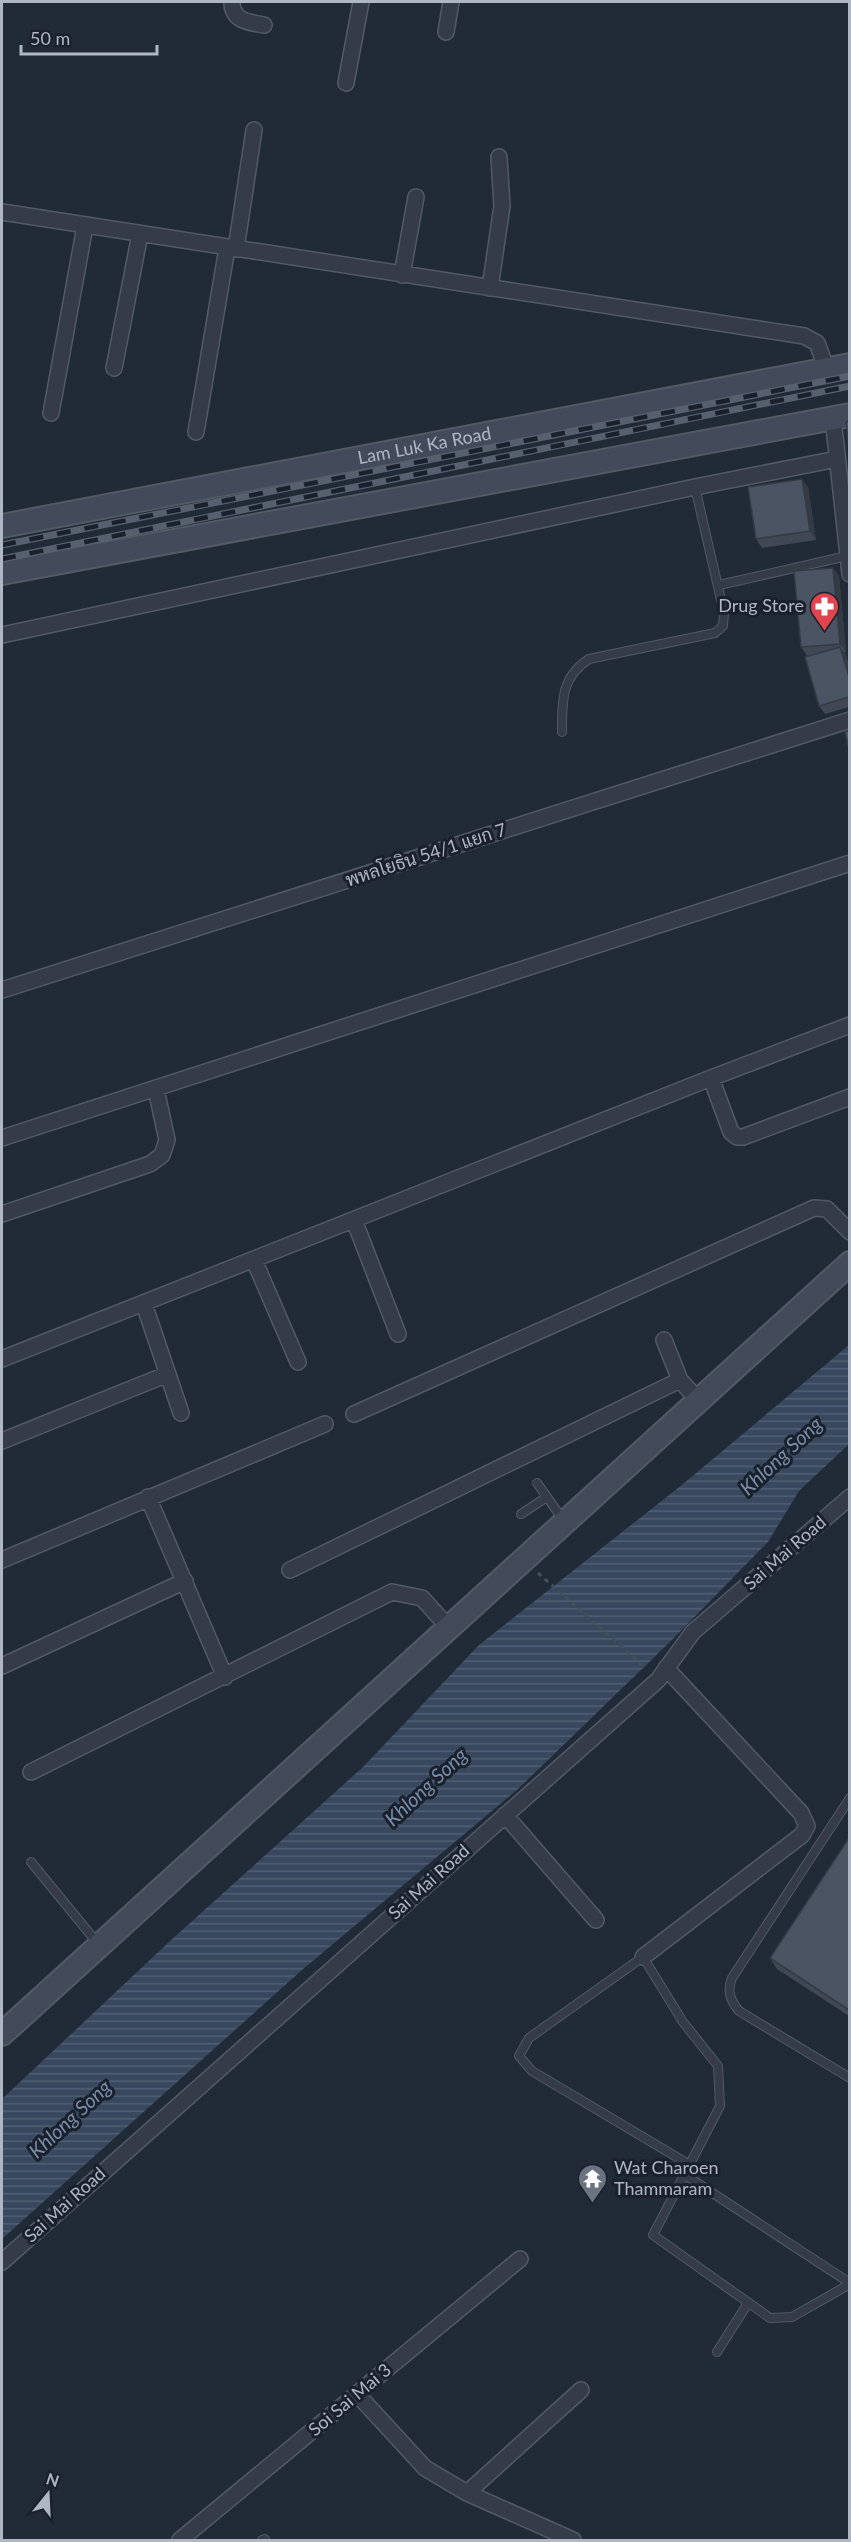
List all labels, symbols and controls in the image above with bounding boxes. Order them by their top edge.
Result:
scale bar [21,18,158,56]
text: 50 m [30,27,70,49]
street label: Lam Luk Ka Road [356,421,493,468]
pharmacy icon: Drug Store [809,590,841,632]
place label: Drug Store [718,594,804,616]
street label: พหลโยธิน 54/1 แยก 7 [342,817,509,890]
water label: Khlong Song [734,1411,827,1499]
street label: Sai Mai Road [739,1511,830,1594]
water label: Khlong Song [379,1742,472,1830]
street label: Sai Mai Road [383,1839,474,1923]
water label: Khlong Song [23,2074,116,2162]
place label: Wat Charoen Thammaram [614,2156,718,2199]
street label: Sai Mai Road [19,2162,110,2246]
temple icon: Wat Charoen Thammaram [577,2162,609,2204]
street label: Soi Sai Mai 3 [304,2358,395,2440]
north arrow [18,2464,78,2524]
text: N [44,2468,62,2490]

